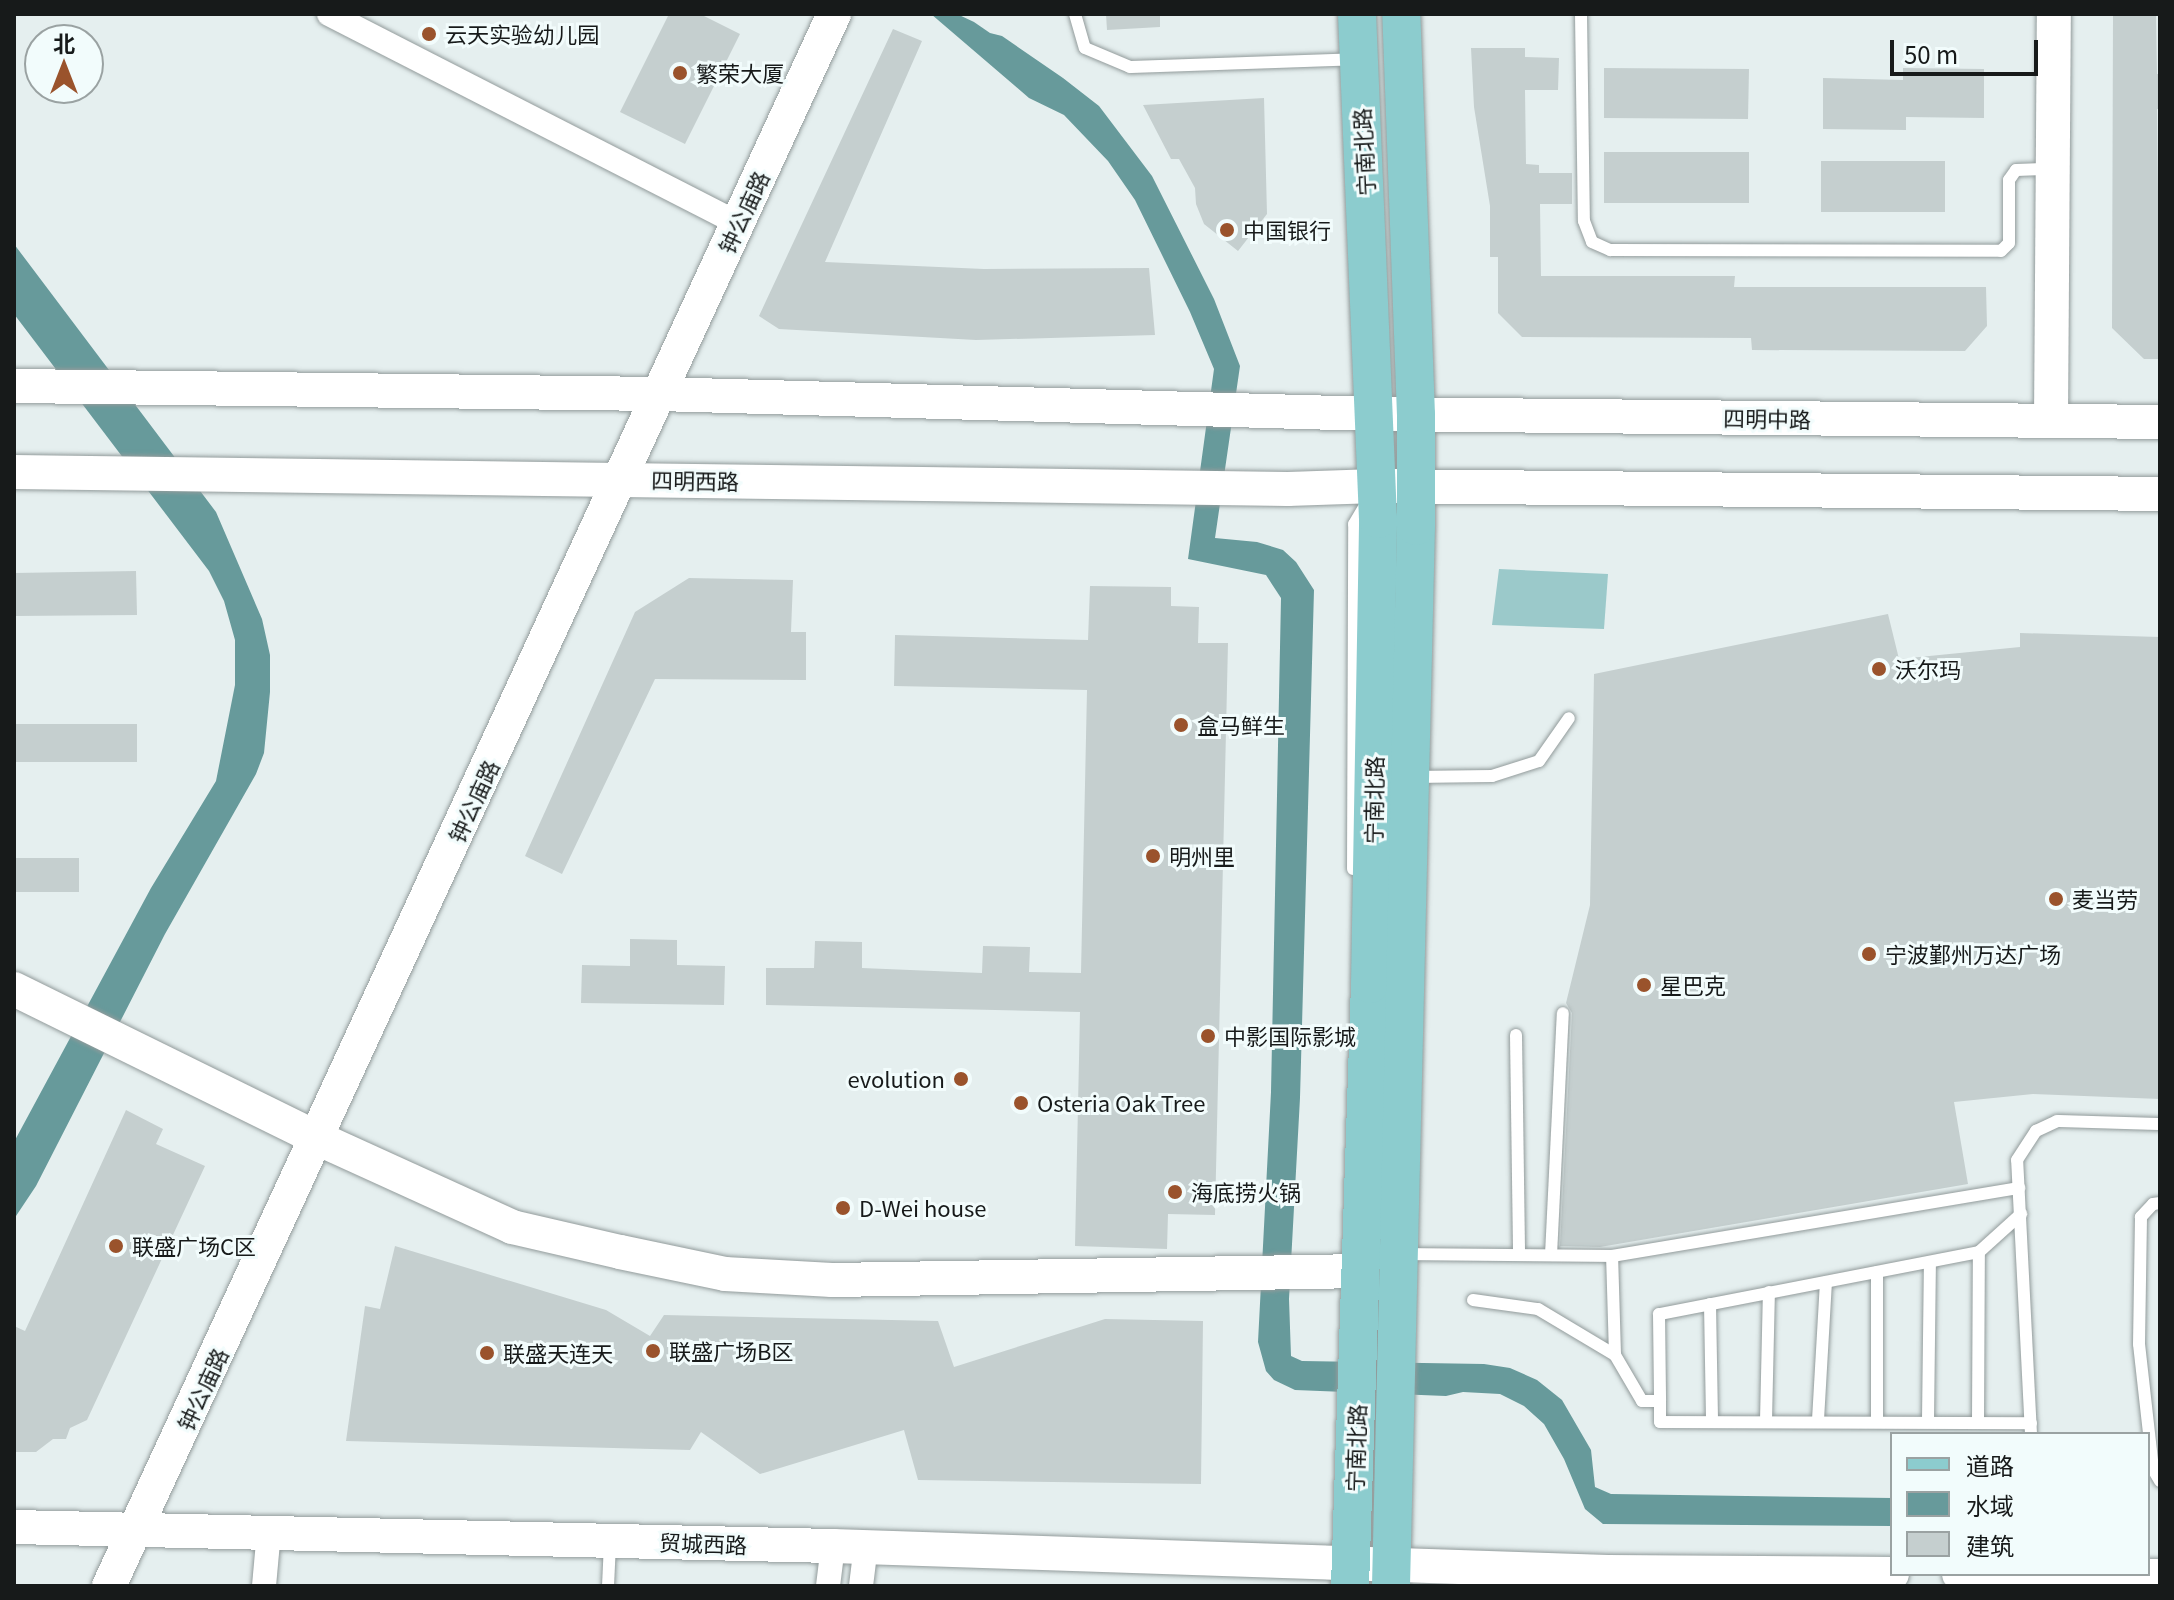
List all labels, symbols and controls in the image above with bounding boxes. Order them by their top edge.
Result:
place label: 云天实验幼儿园 [445,21,599,47]
north arrow [24,24,104,104]
scale bar [1894,24,2042,74]
marker: 云天实验幼儿园 [420,25,438,43]
text: 北 [53,26,75,58]
text: 50 m [1904,36,1958,71]
place label: 繁荣大厦 [696,60,784,86]
marker: 繁荣大厦 [671,64,689,82]
street label: 宁南北路 [1348,107,1378,197]
street label: 钟公庙路 [712,167,774,257]
place label: 中国银行 [1243,217,1331,243]
marker: 中国银行 [1218,221,1236,239]
street label: 四明中路 [1723,404,1811,432]
street label: 四明西路 [651,466,739,494]
place label: 沃尔玛 [1895,656,1961,682]
marker: 沃尔玛 [1870,660,1888,678]
place label: 盒马鲜生 [1197,712,1285,738]
marker: 盒马鲜生 [1172,716,1190,734]
street label: 钟公庙路 [442,756,504,846]
street label: 宁南北路 [1359,756,1387,844]
place label: 明州里 [1169,843,1235,869]
marker: 明州里 [1144,847,1162,865]
place label: 麦当劳 [2072,886,2138,912]
marker: 麦当劳 [2047,890,2065,908]
place label: 宁波鄞州万达广场 [1885,941,2061,967]
marker: 宁波鄞州万达广场 [1860,945,1878,963]
place label: 星巴克 [1660,972,1726,998]
marker: 星巴克 [1635,976,1653,994]
place label: 中影国际影城 [1224,1023,1356,1049]
marker: 中影国际影城 [1199,1027,1217,1045]
place label: evolution [847,1066,945,1092]
marker: evolution [952,1070,970,1088]
place label: Osteria Oak Tree [1037,1090,1205,1116]
marker: Osteria Oak Tree [1012,1094,1030,1112]
place label: 海底捞火锅 [1191,1179,1301,1205]
marker: 海底捞火锅 [1166,1183,1184,1201]
place label: D-Wei house [859,1195,986,1221]
marker: D-Wei house [834,1199,852,1217]
place label: 联盛广场C区 [132,1233,256,1259]
marker: 联盛广场C区 [107,1237,125,1255]
place label: 联盛广场B区 [669,1338,793,1364]
place label: 联盛天连天 [503,1340,613,1366]
marker: 联盛广场B区 [644,1342,662,1360]
street label: 钟公庙路 [171,1344,233,1434]
marker: 联盛天连天 [478,1344,496,1362]
street label: 宁南北路 [1340,1404,1370,1492]
legend [1890,1432,2150,1576]
text: 道路 [1966,1447,2014,1482]
text: 水域 [1966,1487,2014,1522]
text: 建筑 [1966,1527,2014,1562]
street label: 贸城西路 [659,1528,747,1558]

